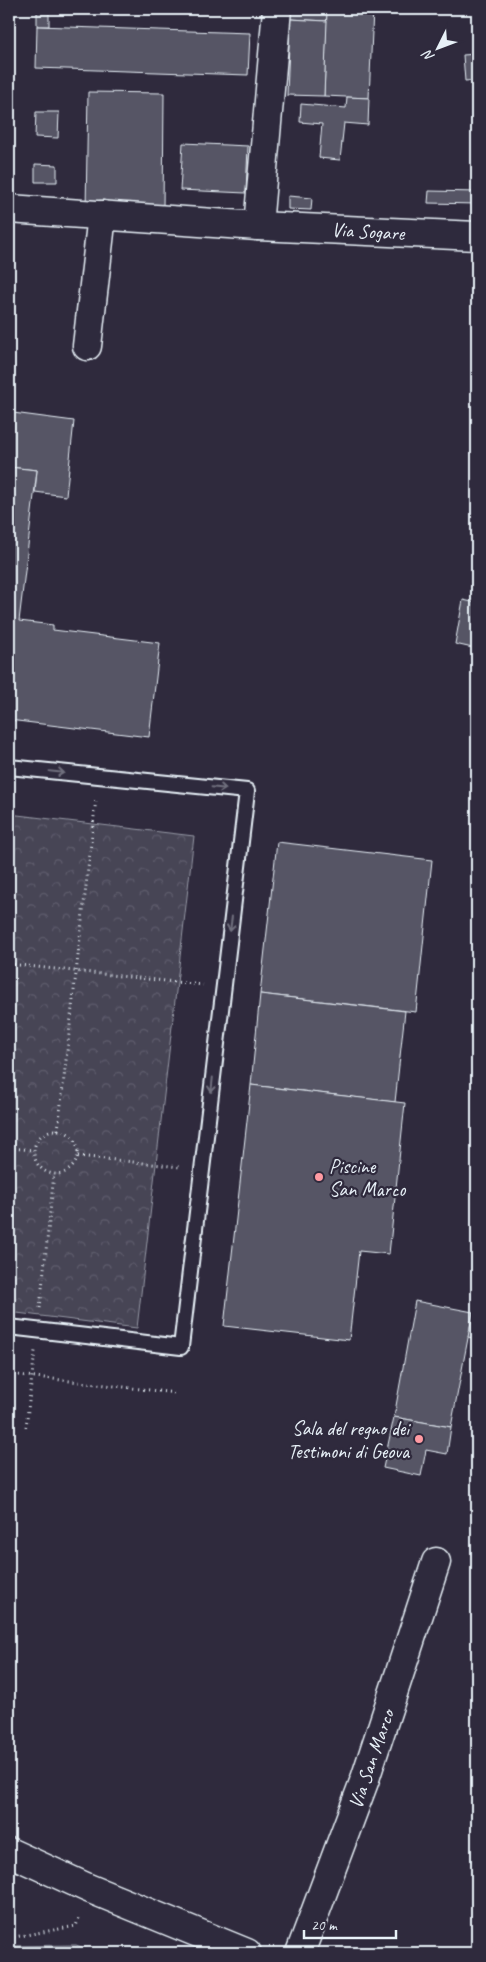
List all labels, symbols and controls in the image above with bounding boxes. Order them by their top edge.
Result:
north arrow [414,22,464,72]
text: N [418,46,438,65]
street label: Via Sogare [331,217,406,246]
one-way arrow [49,767,65,777]
one-way arrow [211,783,227,793]
one-way arrow [226,916,236,932]
one-way arrow [207,1077,217,1093]
place label: Piscine San Marco [329,1154,406,1202]
marker: Piscine San Marco [313,1171,325,1183]
place label: Sala del regno dei Testimoni di Geova [288,1416,411,1464]
marker: Sala del regno dei Testimoni di Geova [413,1433,425,1445]
street label: Via San Marco [343,1705,401,1812]
scale bar [304,1907,396,1939]
text: 20 m [311,1916,338,1935]

